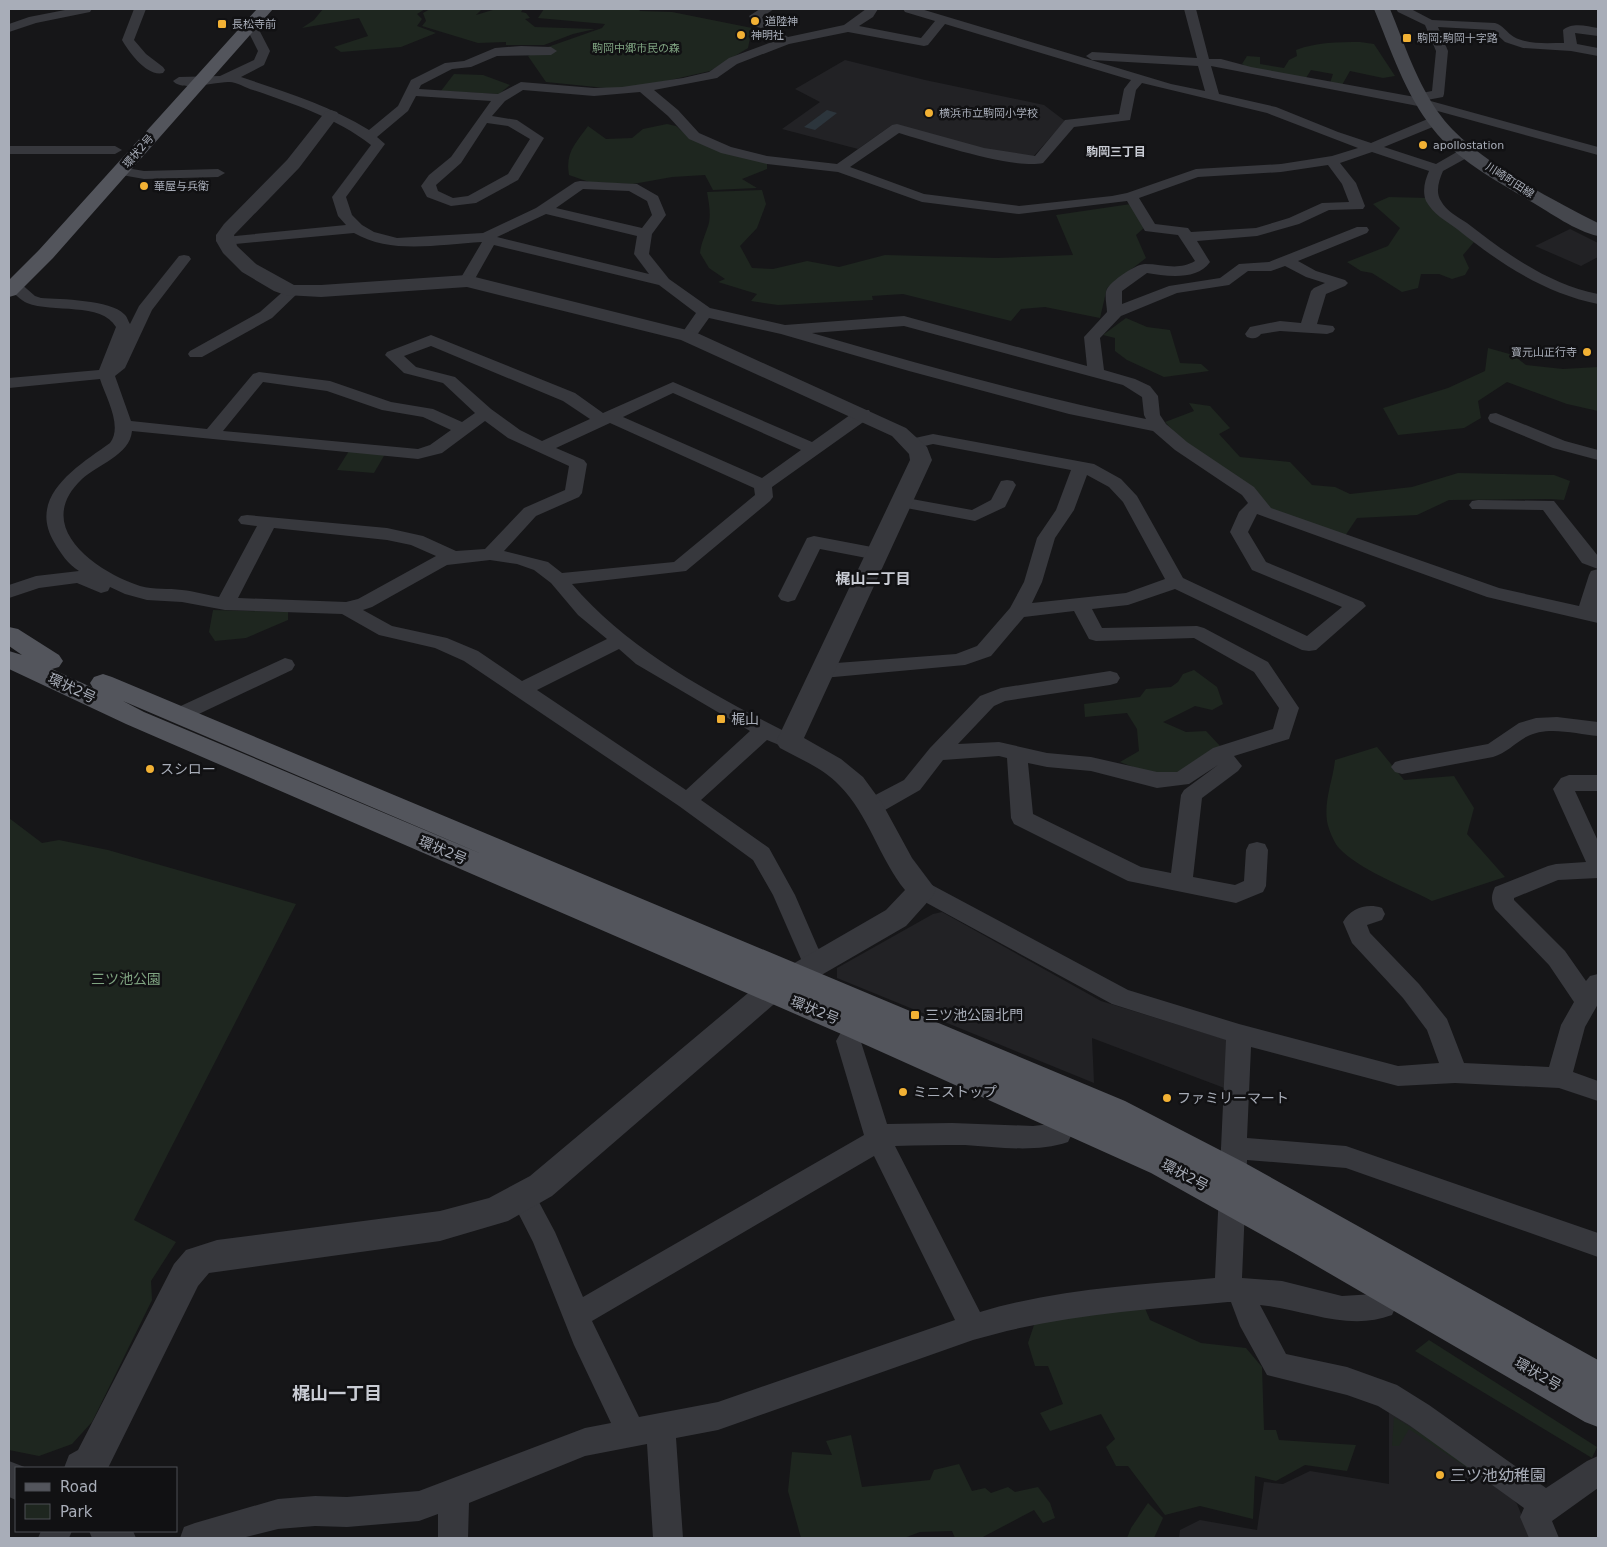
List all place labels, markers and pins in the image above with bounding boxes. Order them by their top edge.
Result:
marker: 道陸神 [749,15,761,27]
place label: 道陸神 [765,15,798,28]
marker: 長松寺前 [216,18,228,30]
place label: 長松寺前 [232,18,276,31]
marker: 神明社 [735,29,747,41]
place label: 神明社 [751,29,784,42]
marker: 駒岡;駒岡十字路 [1401,32,1413,44]
place label: 駒岡;駒岡十字路 [1417,32,1498,45]
marker: 横浜市立駒岡小学校 [923,107,935,119]
place label: 横浜市立駒岡小学校 [939,107,1038,120]
marker: apollostation [1417,139,1429,151]
place label: apollostation [1433,139,1504,152]
marker: 華屋与兵衛 [138,180,150,192]
place label: 華屋与兵衛 [154,180,209,193]
place label: 寶元山正行寺 [1511,346,1577,359]
marker: 寶元山正行寺 [1581,346,1593,358]
place label: 梶山 [731,711,759,727]
marker: 梶山 [715,713,727,725]
place label: スシロー [160,761,216,777]
marker: スシロー [144,763,156,775]
place label: 三ツ池公園北門 [925,1007,1023,1023]
marker: 三ツ池公園北門 [909,1009,921,1021]
place label: ミニストップ [913,1084,997,1100]
marker: ミニストップ [897,1086,909,1098]
place label: ファミリーマート [1177,1090,1289,1106]
marker: ファミリーマート [1161,1092,1173,1104]
place label: 三ツ池幼稚園 [1450,1466,1546,1485]
marker: 三ツ池幼稚園 [1434,1469,1446,1481]

